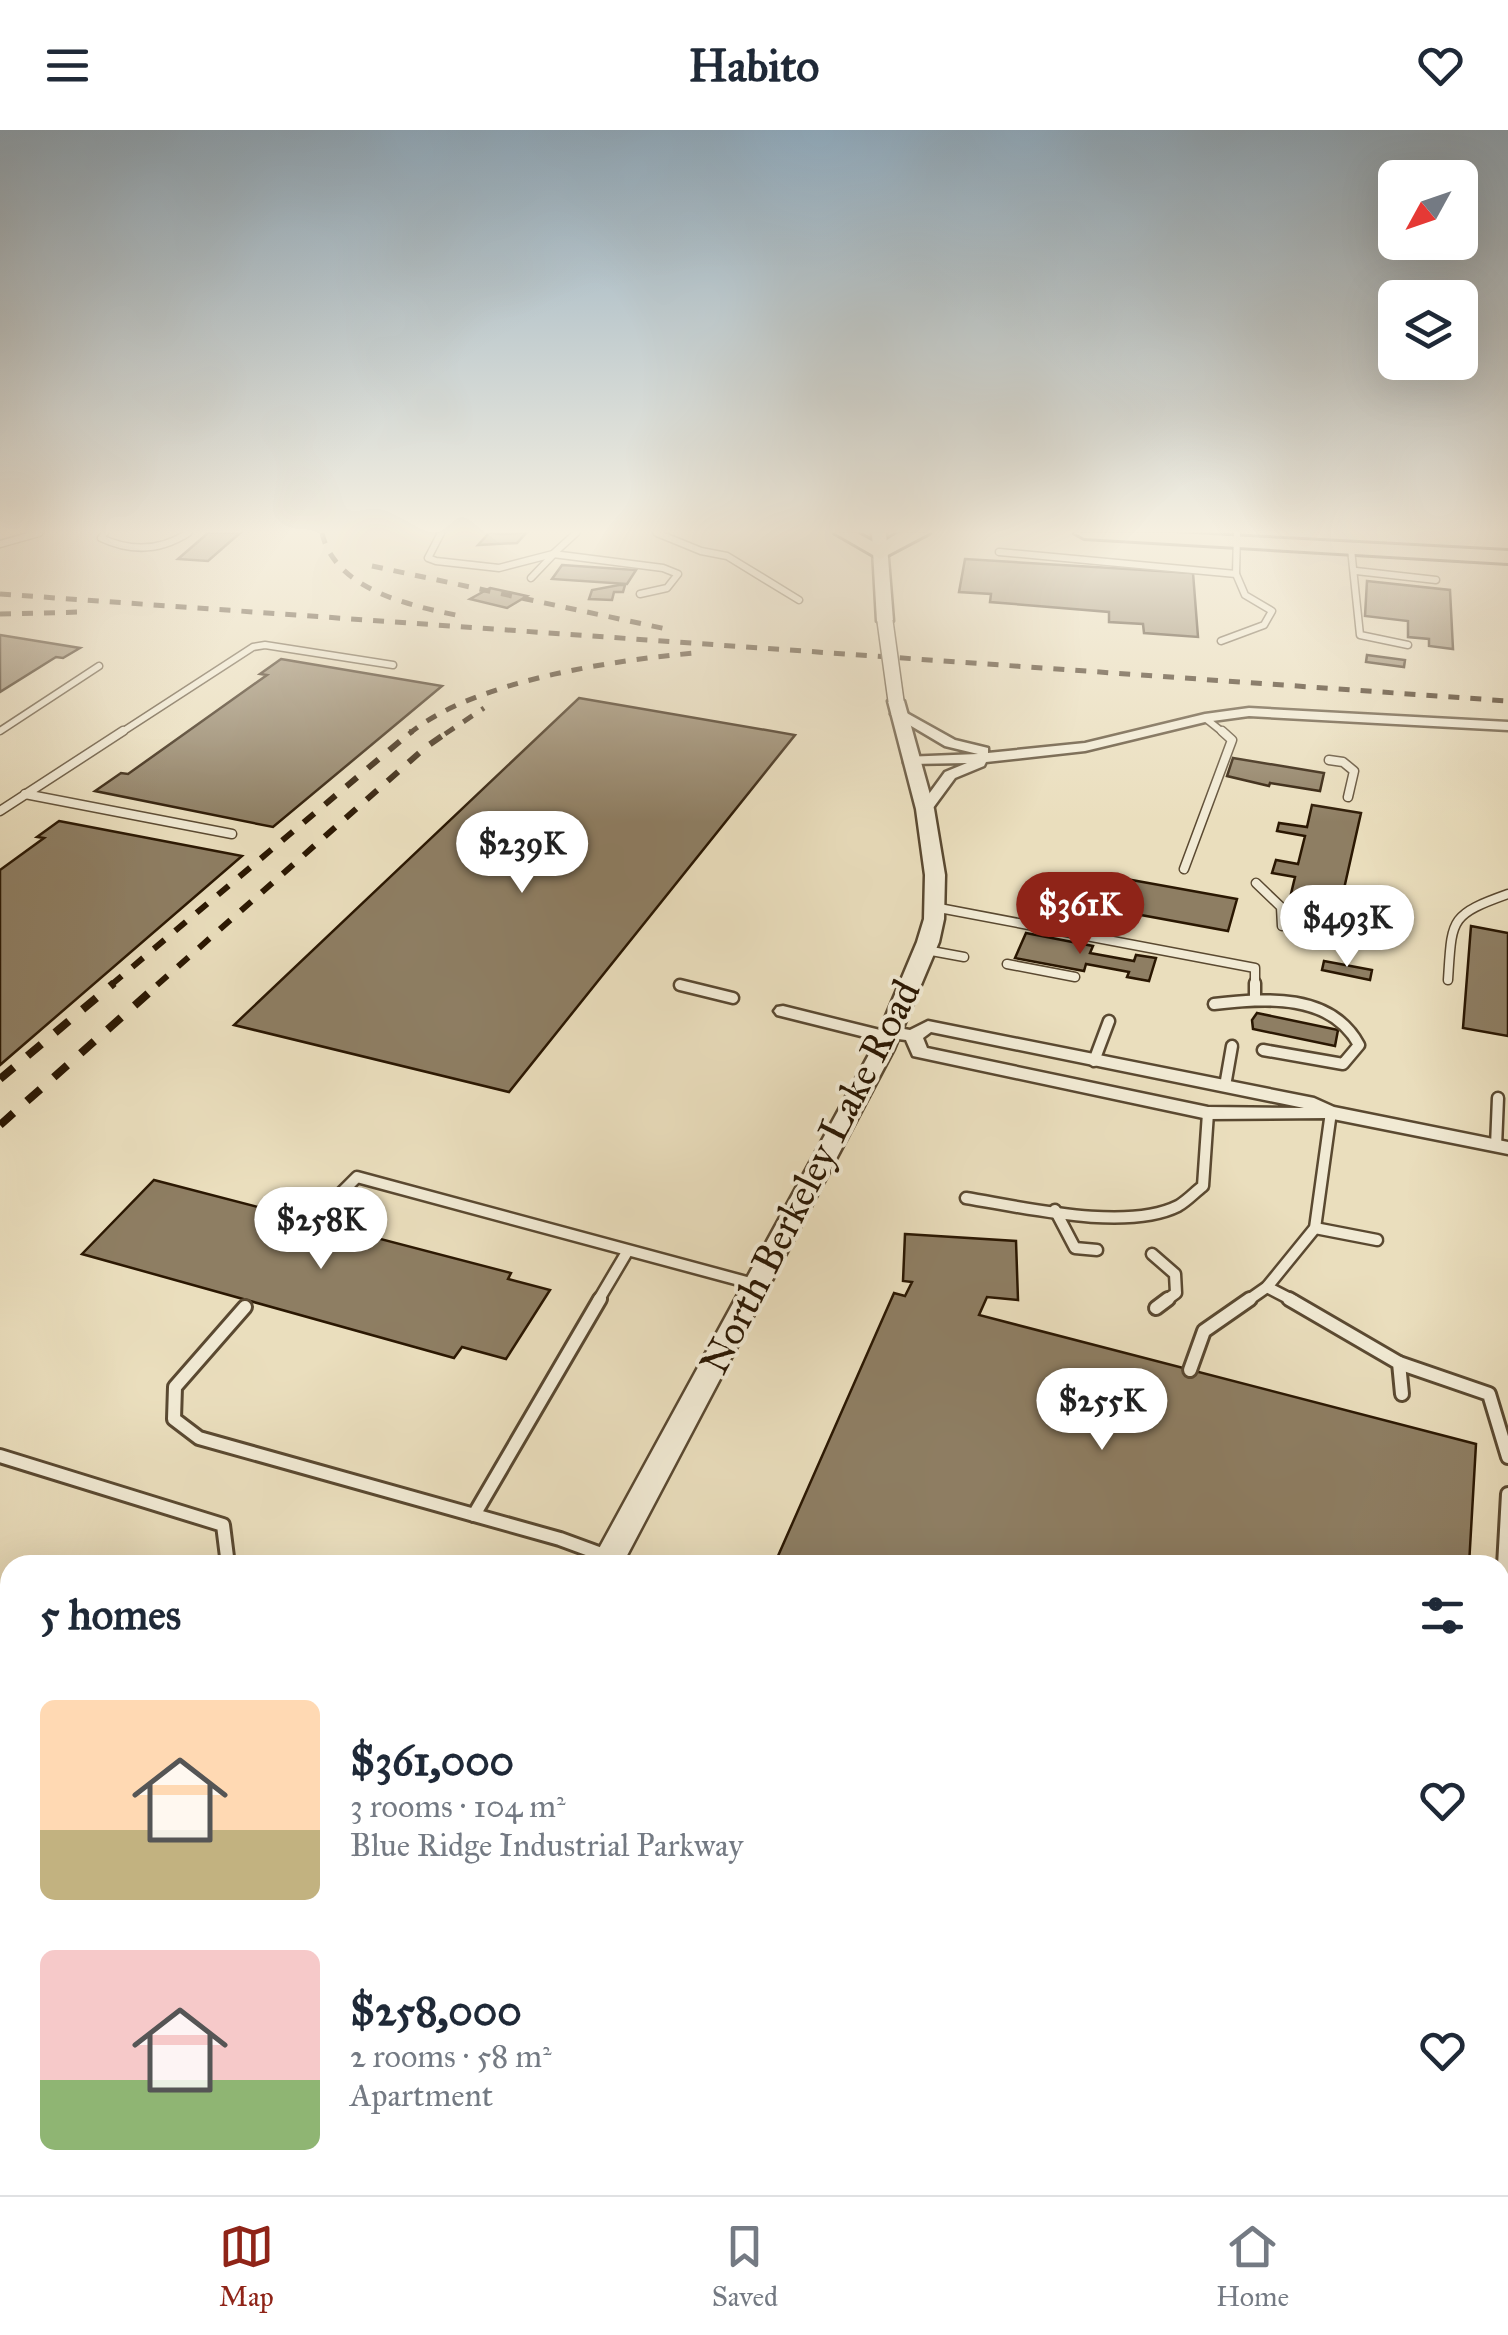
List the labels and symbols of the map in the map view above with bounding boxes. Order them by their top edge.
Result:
north arrow [1378,160,1478,260]
pin: $239K [452,811,592,896]
pin: $361K [1010,872,1150,957]
pin: $493K [1277,885,1417,970]
street label: North Berkeley Lake Road [689,972,931,1382]
pin: $258K [251,1187,391,1272]
pin: $255K [1032,1368,1172,1453]

